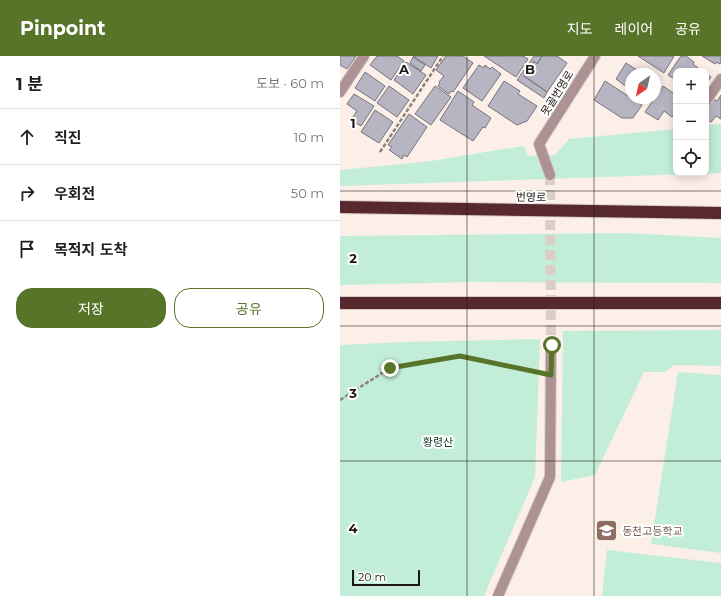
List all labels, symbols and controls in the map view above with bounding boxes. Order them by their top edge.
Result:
text: Pinpoint [20,17,105,40]
text: 지도 [567,20,593,38]
text: 레이어 [615,20,653,38]
text: 공유 [675,20,701,38]
text: A [398,61,410,77]
text: B [525,61,535,77]
street label: 못골번영로 [538,68,576,118]
north arrow [625,68,661,104]
map controls [673,68,709,176]
button: + [673,68,709,104]
text: 1 분 [16,74,43,94]
text: 도보 · 60 m [256,75,324,91]
button: − [673,104,709,140]
text: 1 [350,115,356,131]
icon: ahead [16,126,38,148]
text: 직진 [54,128,82,147]
text: 10 m [294,129,324,145]
button: locate [673,140,709,176]
icon: right [16,182,38,204]
text: 우회전 [54,184,95,203]
text: 50 m [291,185,324,201]
street label: 번영로 [516,190,546,204]
icon: arrive [16,238,38,260]
text: 목적지 도착 [54,240,127,259]
text: 2 [349,250,357,266]
button: 저장 [16,288,166,328]
button: 공유 [174,288,324,328]
route start [543,336,561,354]
route end [381,359,399,377]
text: 3 [348,385,357,401]
park label: 황령산 [423,435,453,449]
school or university icon: 동천고등학교 [594,518,620,544]
text: 4 [349,520,358,536]
place label: 동천고등학교 [622,524,683,538]
scale bar [352,568,420,587]
text: 20 m [358,570,386,584]

